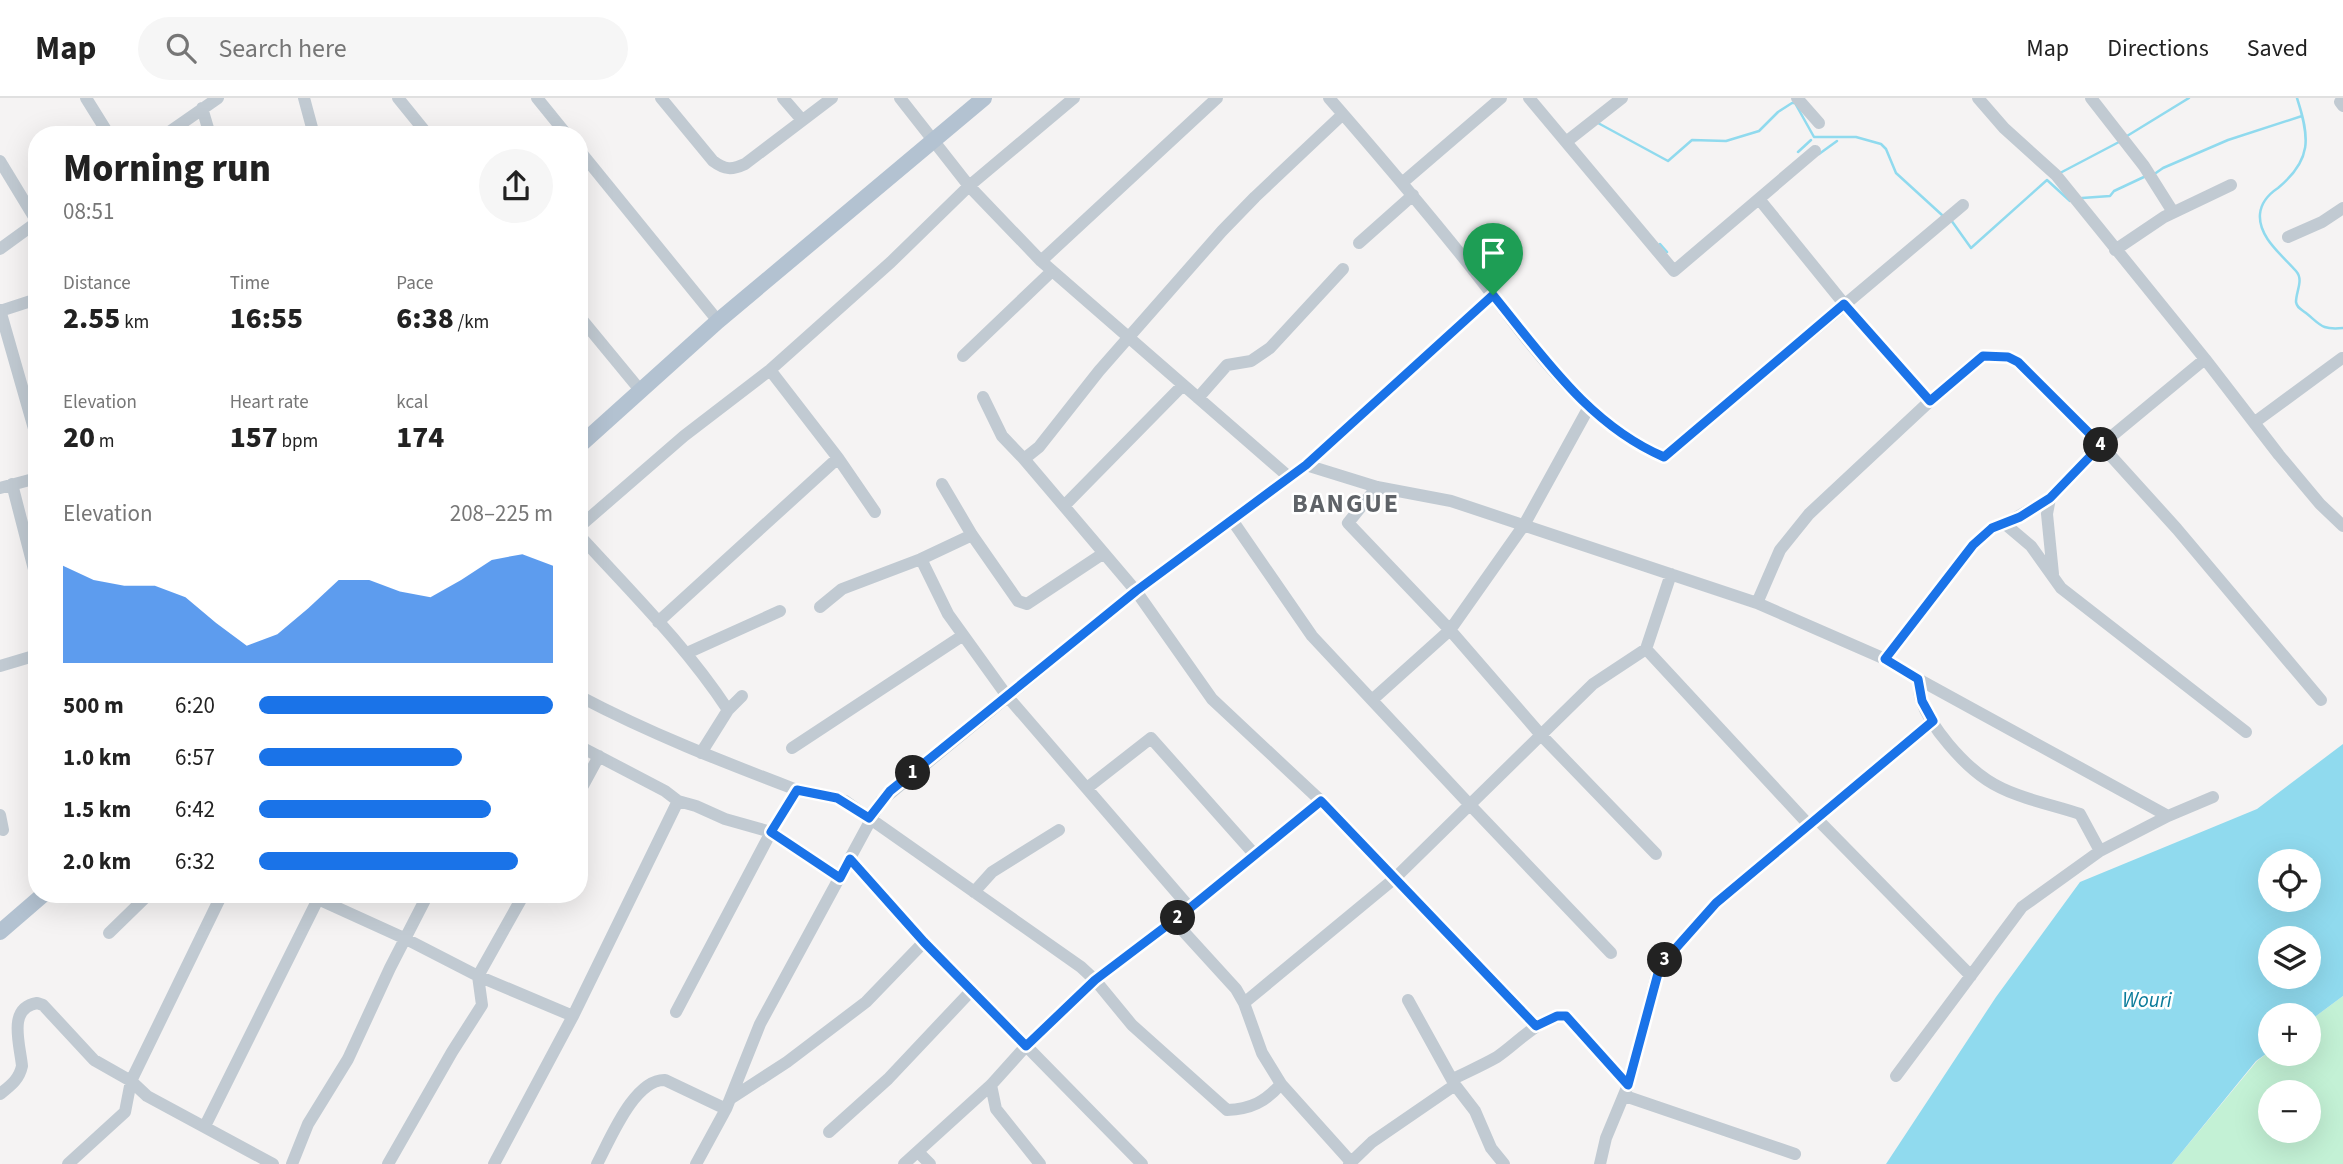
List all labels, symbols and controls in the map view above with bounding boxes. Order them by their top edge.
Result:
search box [138,17,628,80]
text: Map [35,25,96,72]
icon: search [162,29,200,67]
text: Search here [218,30,347,67]
text: Map [2026,31,2069,66]
text: Directions [2107,31,2209,66]
text: Saved [2247,31,2308,66]
text: Morning run [63,142,271,196]
button: share [479,149,553,223]
text: 08:51 [63,195,114,228]
pin [1463,223,1523,295]
icon: arrive [1474,234,1512,272]
text: Distance [63,270,131,297]
text: Time [230,270,270,297]
text: Pace [396,270,434,297]
text: 2.55 [63,297,120,340]
text: 16:55 [230,297,303,340]
text: 6:38 [396,297,454,340]
text: km [120,309,149,336]
text: /km [454,309,489,336]
text: Elevation [63,389,137,416]
text: Heart rate [230,389,309,416]
text: kcal [396,389,428,416]
text: 20 [63,416,95,459]
text: 157 [230,416,278,459]
text: 174 [396,416,444,459]
text: m [95,428,115,455]
text: bpm [278,428,318,455]
pin: 4 [2084,428,2118,462]
text: 4 [2095,431,2106,458]
district label: BANGUE [1292,485,1400,522]
text: Elevation [63,497,153,530]
text: 208–225 m [450,497,553,530]
text: 500 m [63,689,124,722]
text: 6:20 [175,689,215,722]
text: 1.0 km [63,741,131,774]
text: 6:57 [175,741,215,774]
pin: 1 [895,756,930,790]
text: 1 [907,759,918,786]
text: 1.5 km [63,793,131,826]
text: 6:42 [175,793,215,826]
text: 2.0 km [63,845,131,878]
text: 6:32 [175,845,215,878]
map controls [2258,849,2321,1143]
button: locate [2258,849,2321,912]
pin: 2 [1160,900,1196,936]
text: 2 [1172,904,1183,931]
button: layers [2258,926,2321,989]
pin: 3 [1648,942,1682,978]
text: 3 [1659,946,1670,973]
water label: Wouri [2122,985,2173,1015]
button: + [2258,1003,2321,1066]
button: − [2258,1080,2321,1143]

